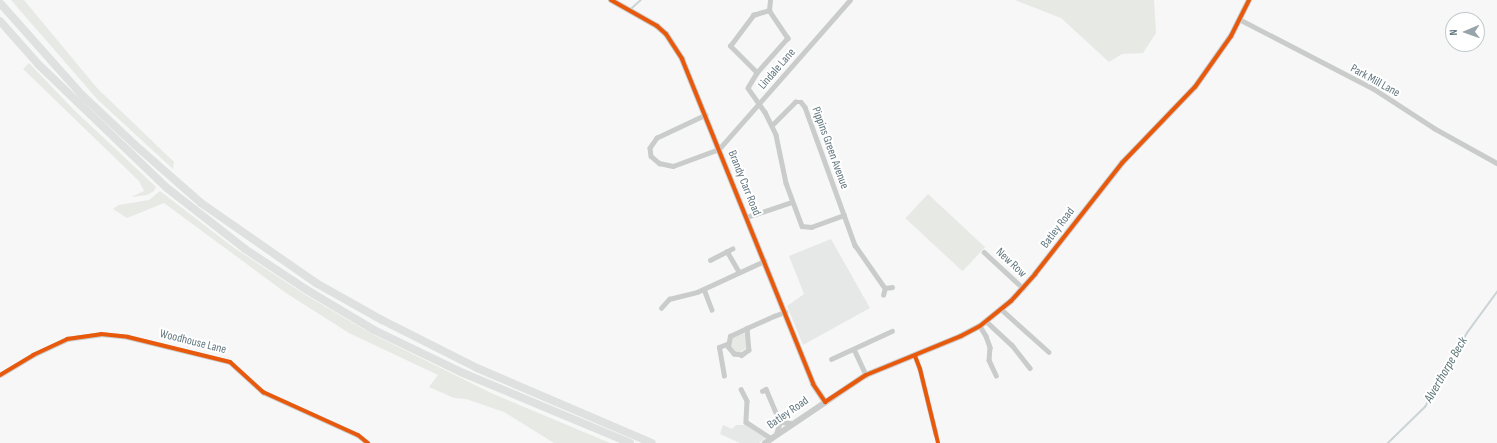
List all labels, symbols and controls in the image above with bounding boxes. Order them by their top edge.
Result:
north arrow [1445,12,1485,52]
text: N [1447,29,1460,36]
street label: Lindale Lane [755,46,799,92]
street label: Park Mill Lane [1348,62,1402,100]
street label: Pippins Green Avenue [809,105,851,191]
street label: Brandy Carr Road [724,148,764,218]
street label: Batley Road [1038,205,1078,251]
street label: New Row [993,245,1029,281]
street label: Woodhouse Lane [158,327,228,357]
water label: Alverthorpe Beck [1421,334,1471,406]
street label: Batley Road [765,394,811,432]

